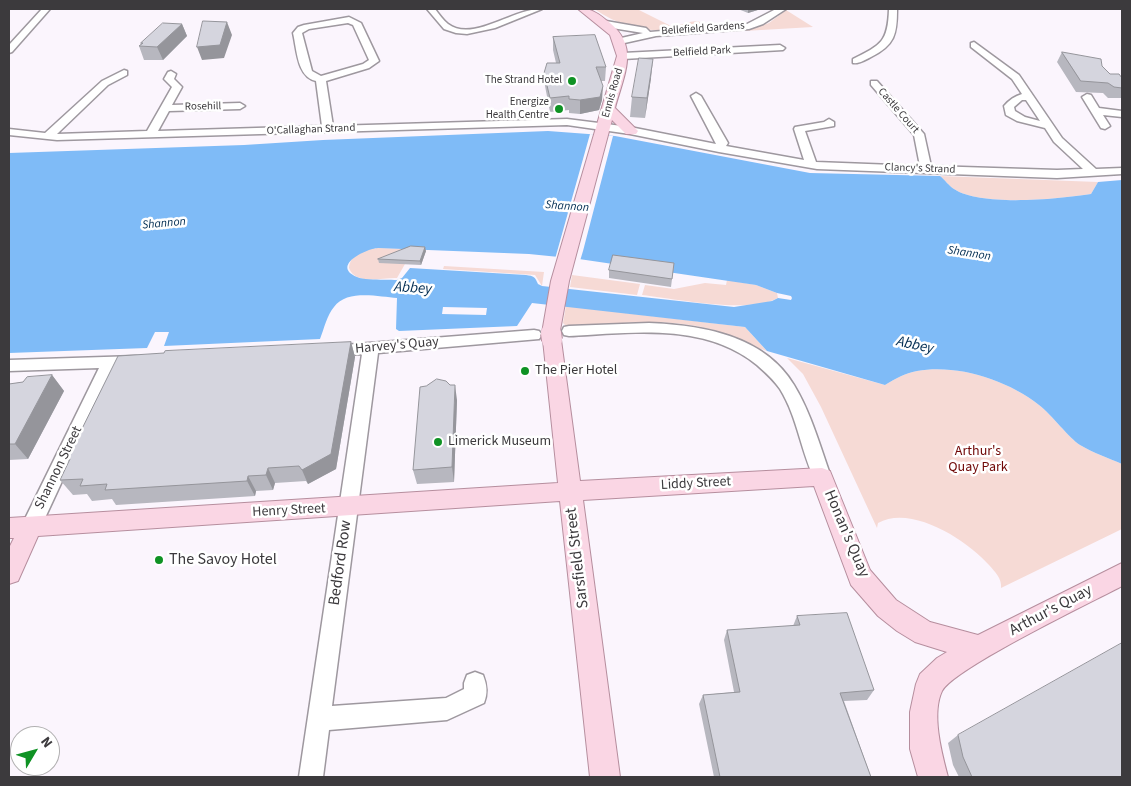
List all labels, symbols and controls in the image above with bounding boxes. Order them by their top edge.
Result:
street label: Bellefield Gardens [661,19,745,39]
street label: Belfield Park [673,44,731,60]
street label: Ennis Road [600,67,626,119]
place label: The Strand Hotel [485,74,562,88]
marker: The Strand Hotel [566,75,578,87]
street label: Castle Court [875,85,921,137]
place label: Energize Health Centre [486,96,549,122]
street label: Rosehill [185,100,221,114]
marker: Energize Health Centre [553,103,565,115]
street label: O'Callaghan Strand [266,122,356,138]
street label: Clancy's Strand [884,161,956,177]
water label: Shannon [545,198,589,216]
water label: Shannon [142,215,186,233]
water label: Shannon [946,243,992,265]
water label: Abbey [394,279,432,299]
water label: Abbey [895,333,935,359]
street label: Harvey's Quay [355,334,439,358]
place label: The Pier Hotel [535,363,617,379]
marker: The Pier Hotel [519,365,531,377]
street label: Shannon Street [32,424,86,512]
place label: Limerick Museum [448,434,551,450]
marker: Limerick Museum [432,436,444,448]
park label: Arthur's Quay Park [948,444,1008,477]
street label: Liddy Street [661,474,731,494]
street label: Honan's Quay [819,487,873,581]
street label: Henry Street [252,501,326,521]
street label: Sarsfield Street [562,506,594,610]
street label: Bedford Row [326,519,356,607]
place label: The Savoy Hotel [169,550,277,570]
marker: The Savoy Hotel [153,554,165,566]
street label: Arthur's Quay [1006,581,1096,641]
north arrow [10,726,60,776]
text: N [35,733,57,752]

